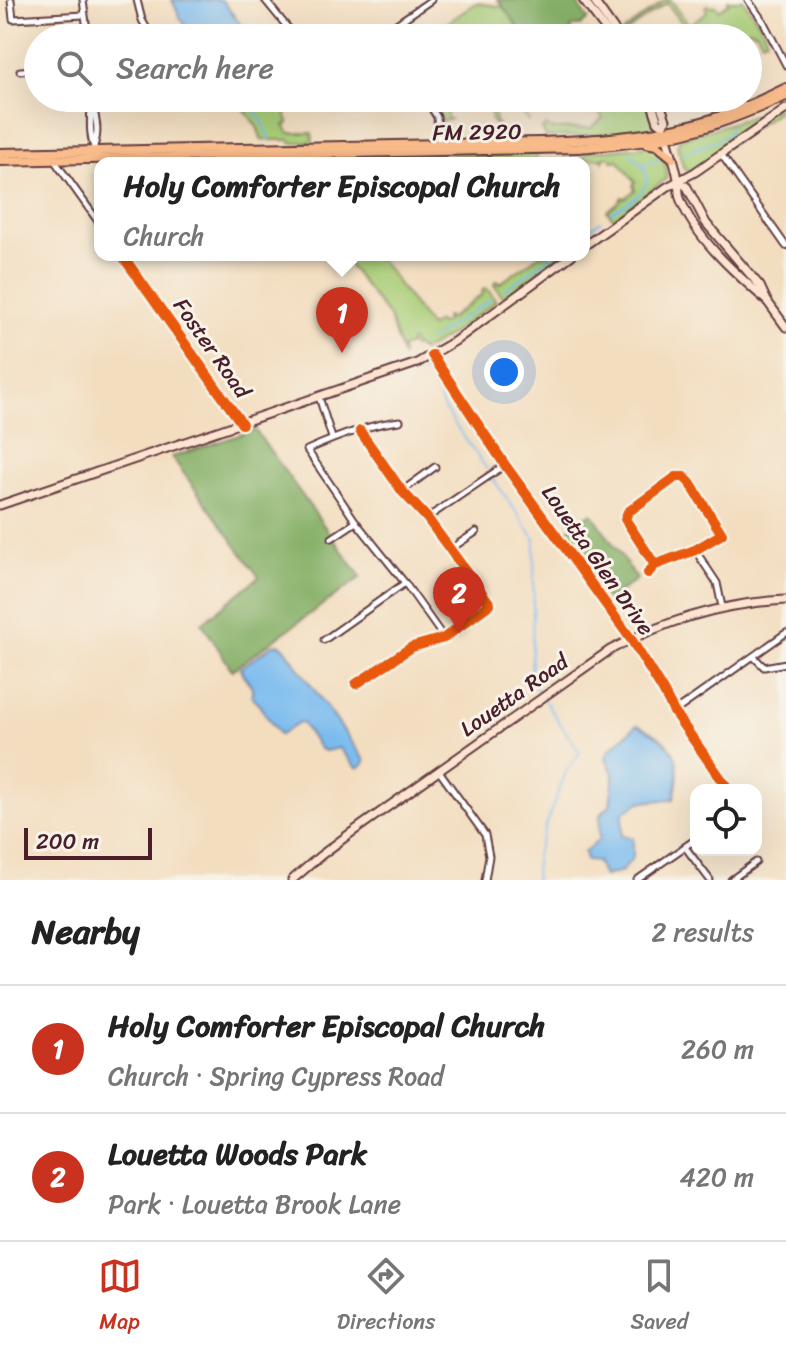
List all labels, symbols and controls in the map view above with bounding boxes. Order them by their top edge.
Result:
search box [24,24,762,112]
text: Search here [116,41,274,95]
icon: search [52,46,96,90]
street label: FM 2920 [432,112,522,152]
popup [94,157,590,261]
text: Holy Comforter Episcopal Church [123,159,561,213]
text: Church [123,213,204,259]
pin: 1 [316,287,368,353]
street label: Foster Road [163,289,262,408]
your location [484,352,524,392]
street label: Louetta Glen Drive [531,476,665,644]
pin: 2 [433,567,485,633]
street label: Louetta Road [451,642,578,747]
map controls [690,784,762,856]
button: locate [690,784,762,856]
text: 200 m [36,822,99,861]
scale bar [24,824,152,860]
text: Nearby [32,902,140,962]
text: 2 results [652,909,754,955]
text: Holy Comforter Episcopal Church [108,999,545,1053]
text: 1 [52,1026,64,1072]
text: 260 m [681,1026,754,1072]
text: Church · Spring Cypress Road [108,1053,444,1099]
text: Louetta Woods Park [108,1127,367,1181]
text: 2 [50,1154,66,1200]
text: 420 m [680,1154,754,1200]
text: Park · Louetta Brook Lane [108,1181,401,1227]
tab: Map [98,1254,142,1341]
tab: Directions [337,1254,435,1341]
tab: Saved [630,1254,688,1341]

